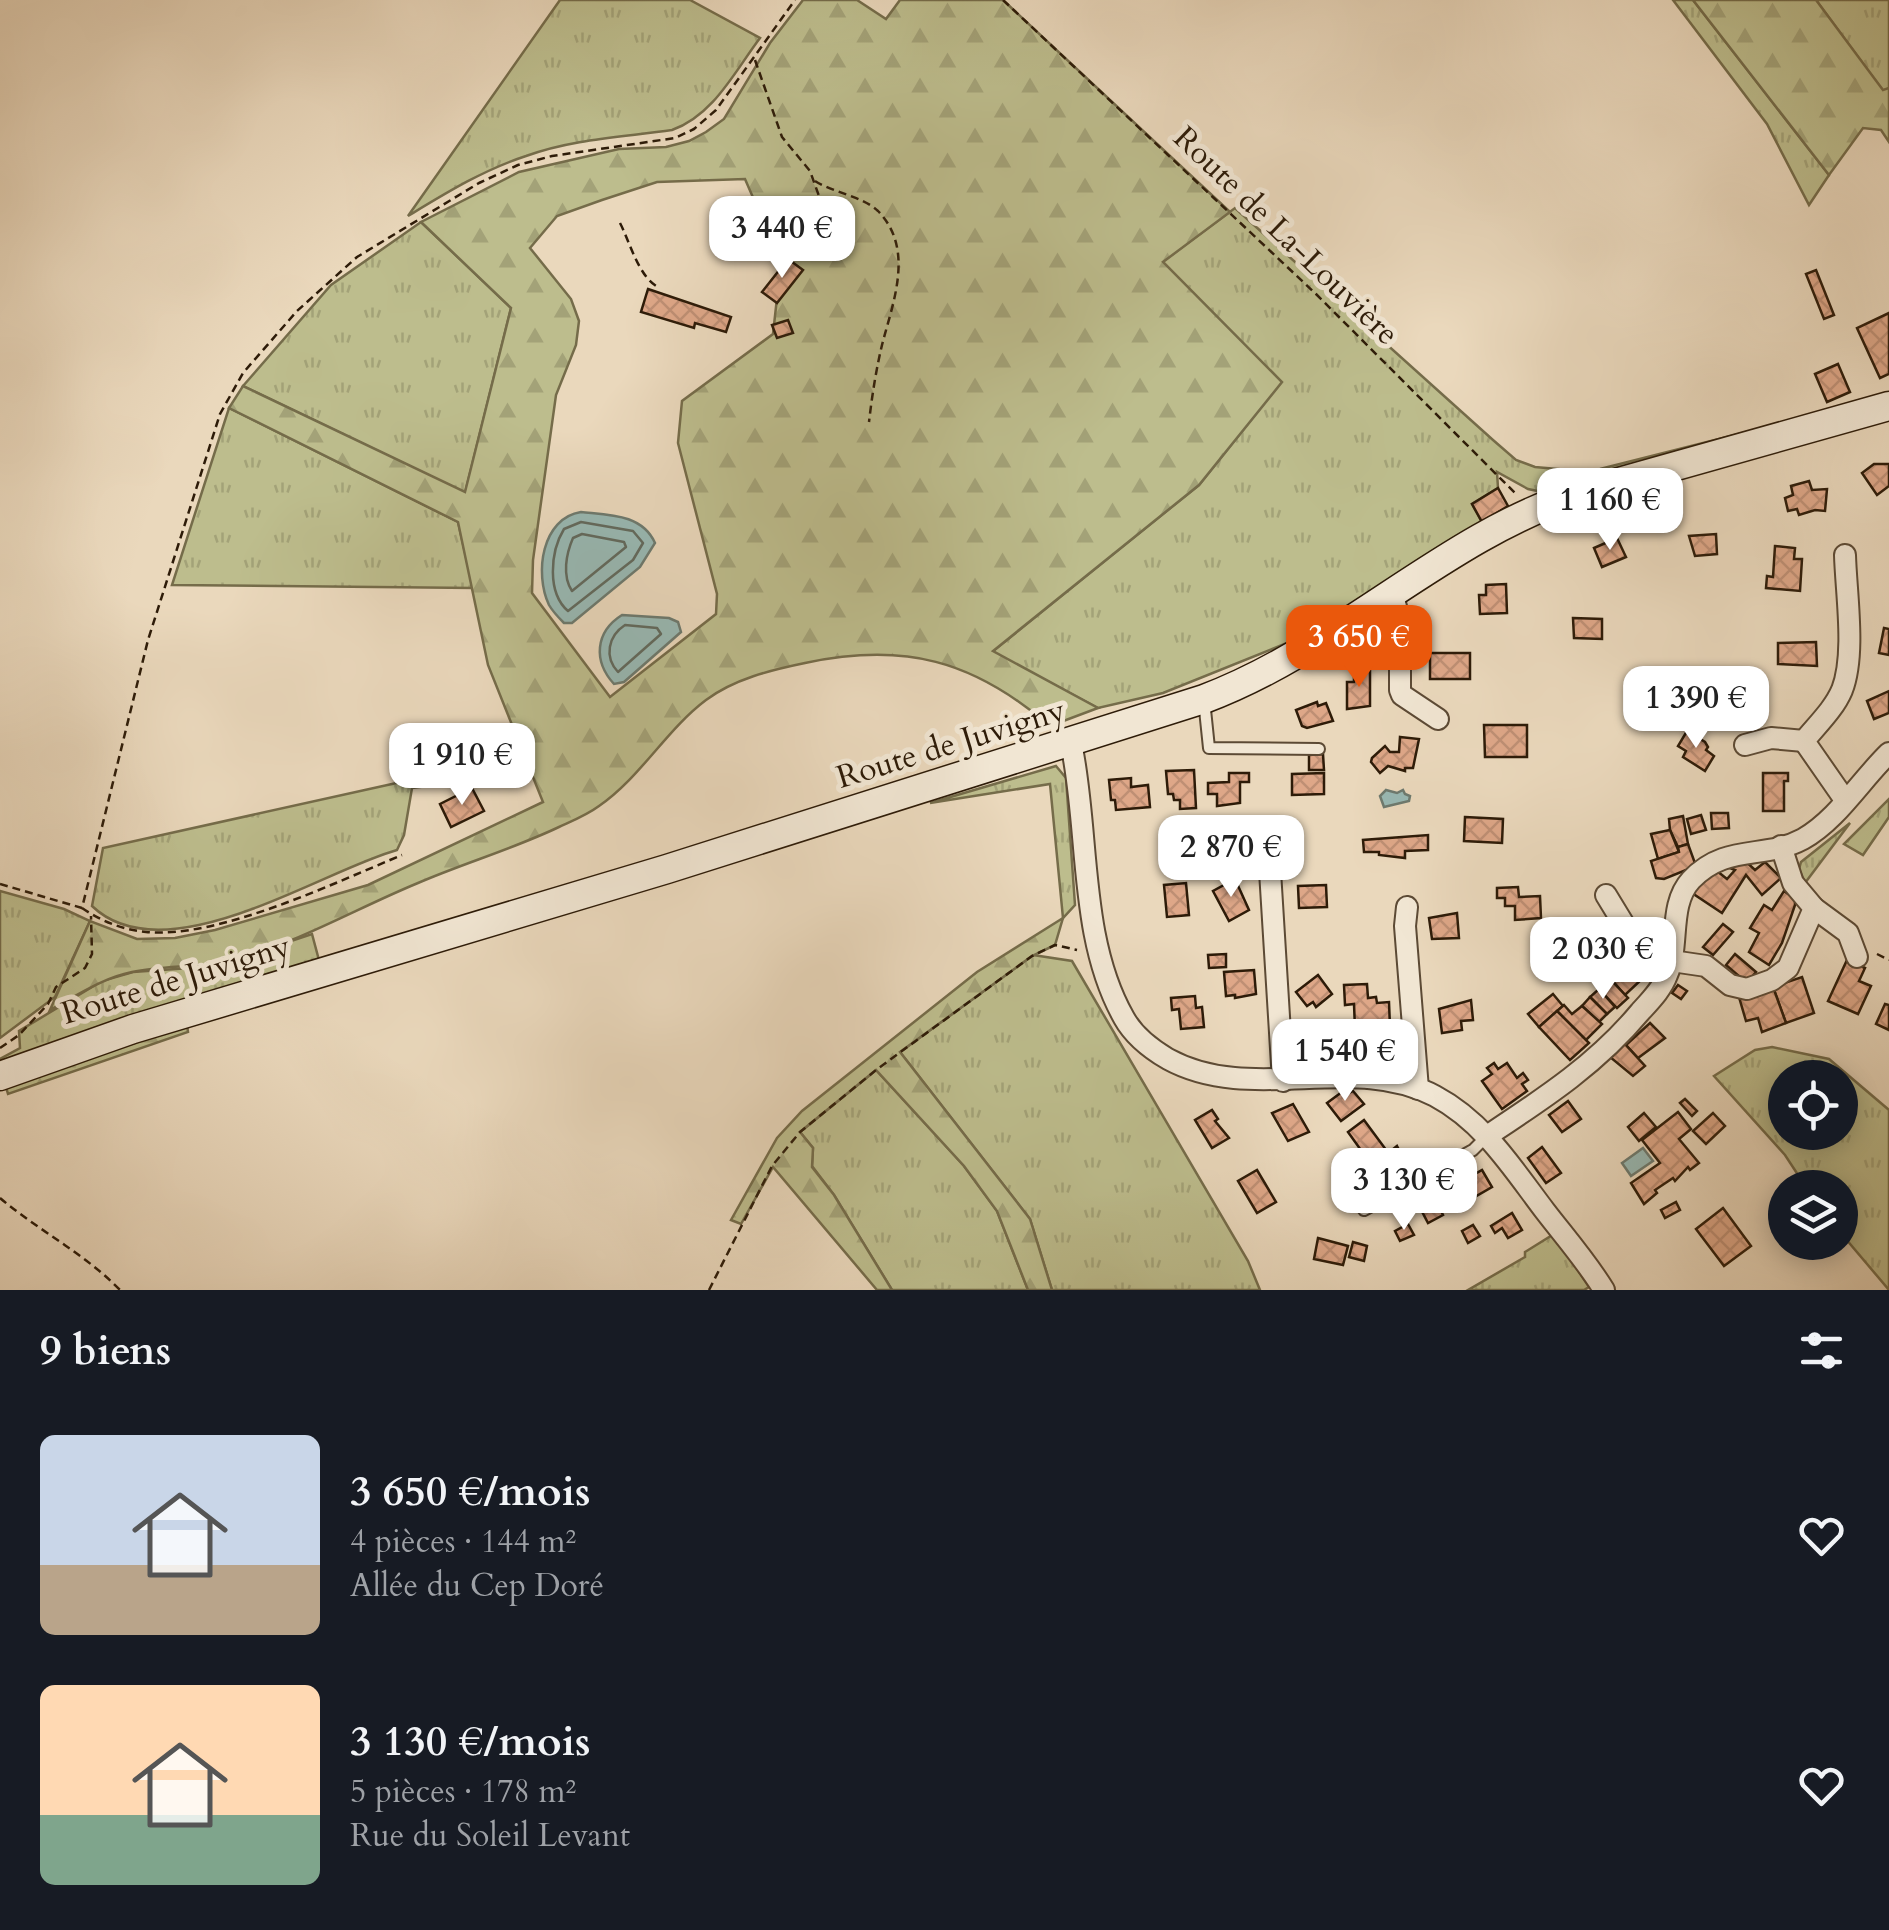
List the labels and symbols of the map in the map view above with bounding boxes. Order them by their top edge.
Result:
street label: Route de La-Louvière [1164,117,1408,355]
pin: 3 440 € [690,196,874,281]
pin: 1 160 € [1518,468,1702,553]
pin: 3 650 € [1267,605,1451,690]
pin: 1 390 € [1604,666,1788,751]
street label: Route de Juvigny [831,688,1071,800]
pin: 1 910 € [370,723,554,808]
pin: 2 870 € [1139,815,1323,900]
pin: 2 030 € [1511,917,1695,1002]
street label: Route de Juvigny [56,924,296,1036]
pin: 1 540 € [1253,1019,1437,1104]
pin: 3 130 € [1312,1148,1496,1233]

